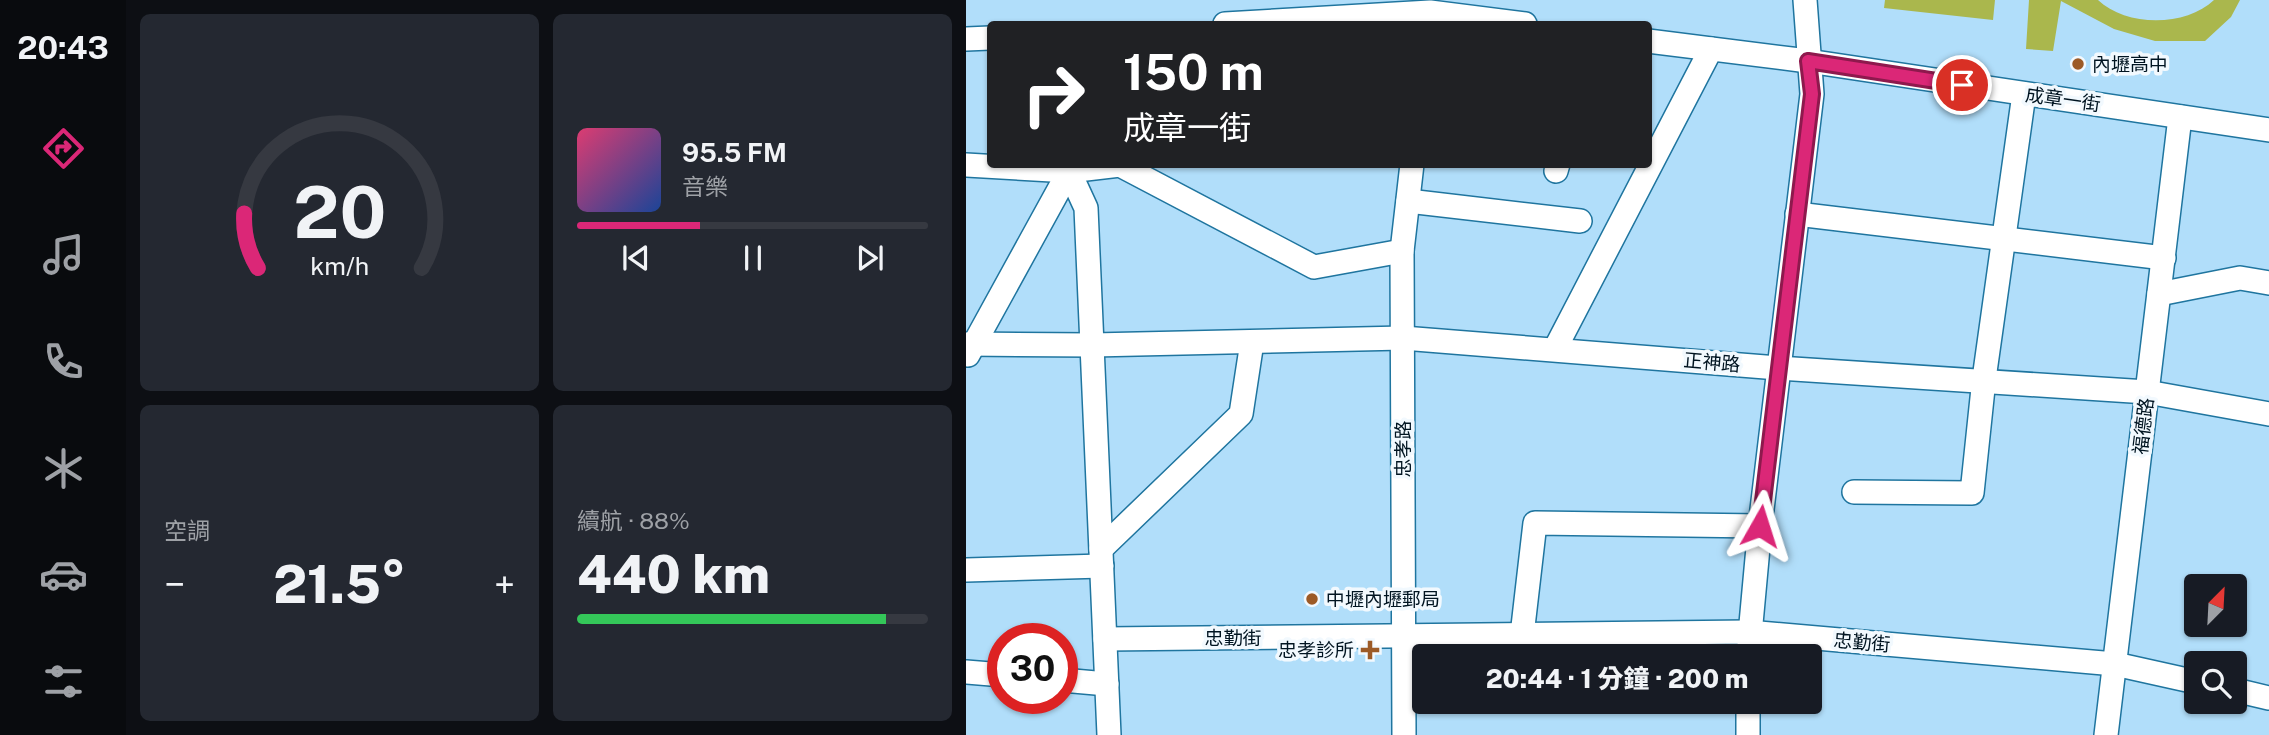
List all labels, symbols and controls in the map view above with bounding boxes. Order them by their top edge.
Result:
text: 20:43 [17,29,109,66]
text: 150 m [1123,43,1264,101]
icon: right [1008,49,1099,140]
place label: 內壢高中 [2092,53,2168,75]
pin [1932,55,1992,115]
marker: 內壢高中 [2070,56,2086,72]
icon: arrive [1943,66,1981,104]
street label: 成章一街 [2024,83,2102,115]
text: 成章一街 [1123,109,1251,146]
icon: directions [39,124,88,173]
text: 95.5 FM [682,137,787,168]
text: 20 [293,170,386,255]
text: 音樂 [682,173,728,200]
icon: music [39,230,88,279]
icon: previous [617,239,655,277]
icon: pause [734,239,772,277]
icon: next [851,239,889,277]
text: km/h [310,251,369,281]
icon: phone [39,337,88,386]
street label: 正神路 [1683,349,1741,375]
street label: 福德路 [2129,396,2157,456]
street label: 忠孝路 [1392,420,1414,478]
icon: climate [39,444,88,493]
position arrow [1723,489,1797,563]
text: 續航 · 88% [577,507,690,534]
text: 空調 [164,517,210,544]
text: 440 km [577,544,770,605]
icon: car [39,550,88,599]
text: 21.5° [273,554,406,615]
text: − [164,562,185,607]
text: + [494,562,515,607]
north arrow [2184,574,2247,637]
map controls [2184,574,2247,714]
place label: 中壢內壢郵局 [1326,588,1440,610]
marker: 中壢內壢郵局 [1304,591,1320,607]
speed limit sign: 30 [987,623,1078,714]
street label: 忠勤街 [1204,627,1262,649]
street label: 忠勤街 [1833,629,1891,655]
place label: 忠孝診所 [1278,639,1354,661]
marker: 忠孝診所 [1360,640,1380,660]
button: search [2184,651,2247,714]
icon: filters [39,657,88,706]
text: 20:44 · 1 分鐘 · 200 m [1486,663,1748,694]

